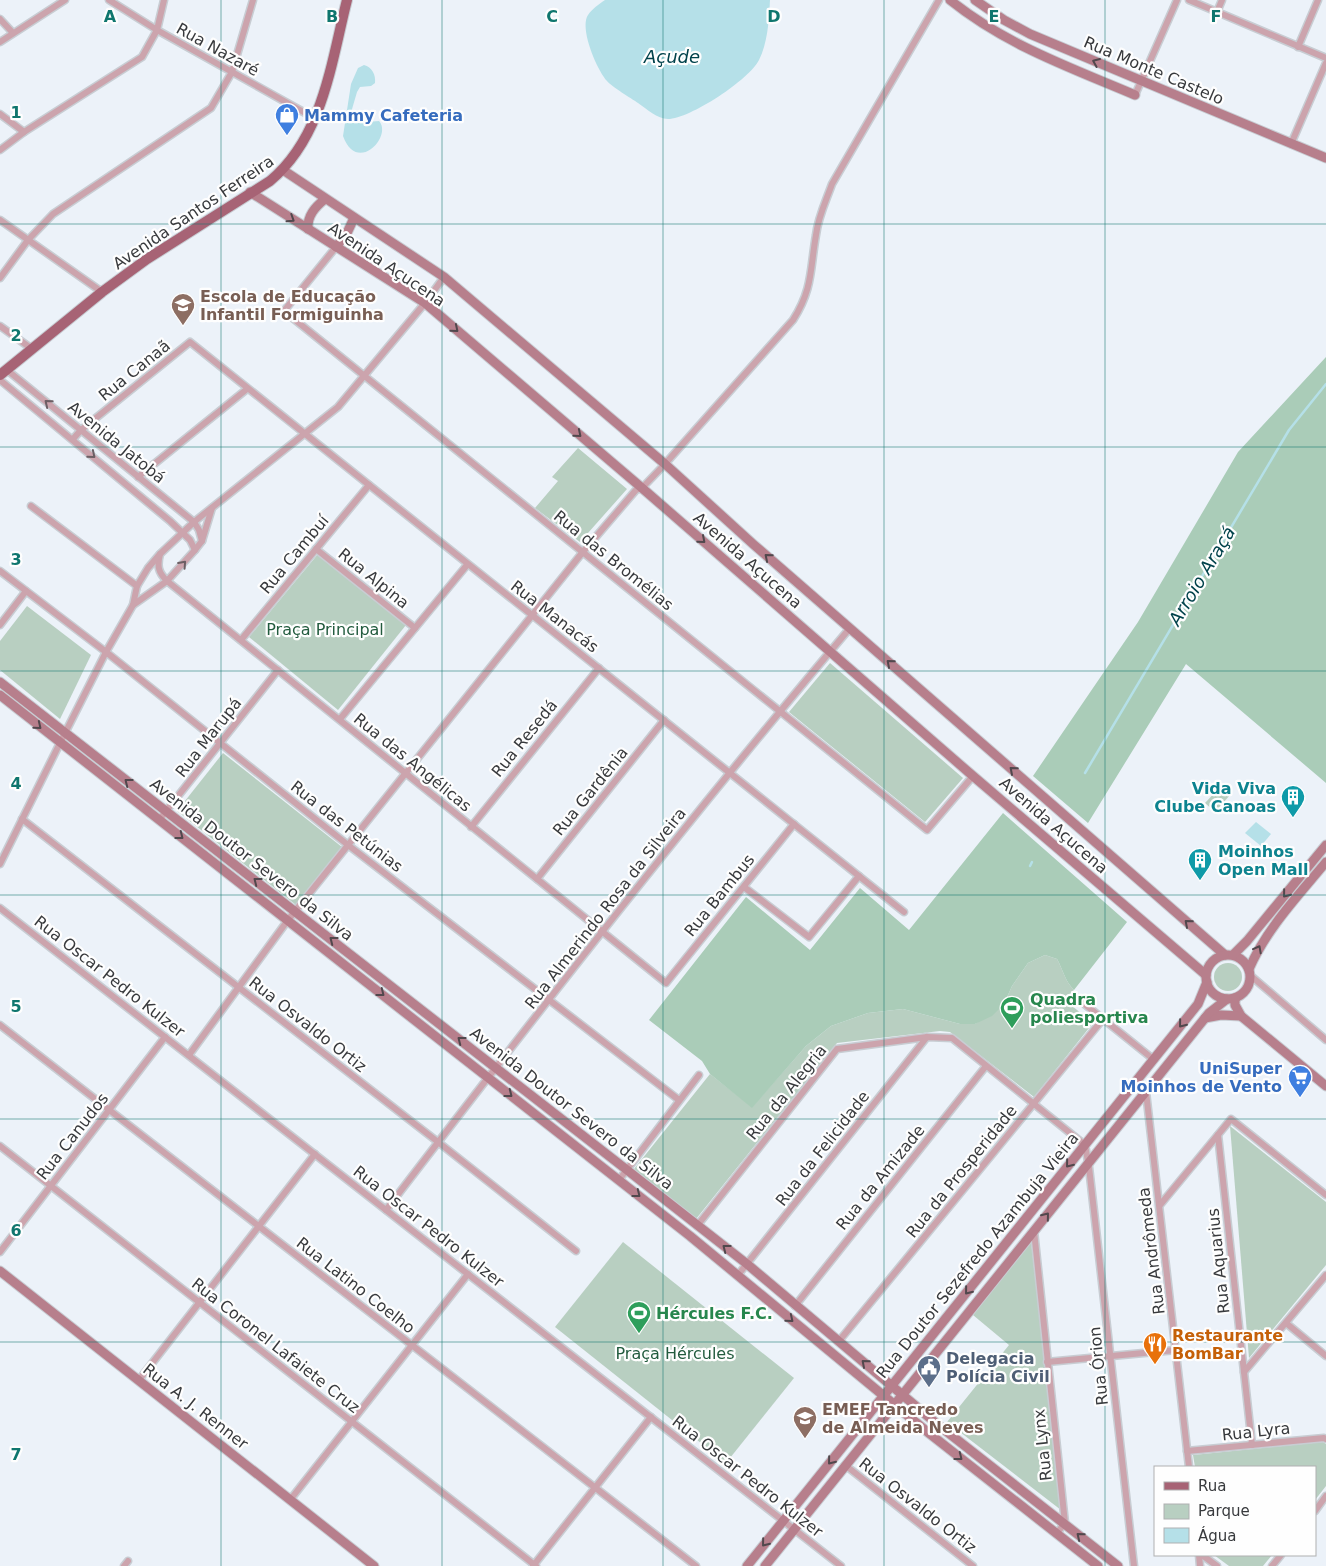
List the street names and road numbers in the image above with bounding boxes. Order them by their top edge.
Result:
street label: Rua Nazaré [173,19,262,80]
street label: Rua Monte Castelo [1081,32,1227,109]
street label: Avenida Santos Ferreira [109,151,277,273]
street label: Avenida Açucena [325,218,449,311]
street label: Rua Canaã [95,336,174,405]
street label: Avenida Jatobá [64,397,169,487]
street label: Rua das Bromélias [550,506,677,614]
street label: Avenida Açucena [690,508,806,613]
street label: Rua Cambuí [256,511,333,597]
street label: Rua Alpina [335,544,413,613]
street label: Rua Manacás [507,576,602,656]
street label: Rua Marupá [171,694,245,781]
street label: Rua Resedá [487,696,561,781]
street label: Rua das Angélicas [350,709,475,816]
street label: Rua Gardênia [549,743,632,839]
street label: Avenida Açucena [996,773,1112,878]
street label: Avenida Doutor Severo da Silva [146,774,357,945]
street label: Rua das Petúnias [287,777,406,876]
street label: Rua Almerindo Rosa da Silveira [521,804,690,1013]
street label: Rua Bambus [680,850,758,940]
street label: Rua Oscar Pedro Kulzer [31,912,189,1041]
street label: Rua Osvaldo Ortiz [245,973,370,1076]
street label: Avenida Doutor Severo da Silva [466,1023,677,1194]
street label: Rua da Alegria [742,1041,830,1144]
street label: Rua da Felicidade [772,1087,873,1210]
street label: Rua Canudos [33,1089,112,1184]
street label: Rua da Prosperidade [902,1101,1021,1241]
street label: Rua da Amizade [832,1121,929,1234]
street label: Rua Doutor Sezefredo Azambuja Vieira [872,1129,1082,1382]
street label: Rua Oscar Pedro Kulzer [350,1162,508,1291]
street label: Rua Andrômeda [1134,1186,1169,1316]
street label: Rua Aquarius [1204,1207,1233,1315]
street label: Rua Latino Coelho [293,1233,419,1338]
street label: Rua Coronel Lafaiete Cruz [188,1274,363,1417]
street label: Rua Órion [1085,1326,1112,1406]
street label: Rua A. J. Renner [139,1359,252,1454]
street label: Rua Lynx [1029,1408,1056,1482]
street label: Rua Oscar Pedro Kulzer [669,1412,827,1541]
street label: Rua Lyra [1221,1418,1291,1445]
street label: Rua Osvaldo Ortiz [855,1454,980,1557]

